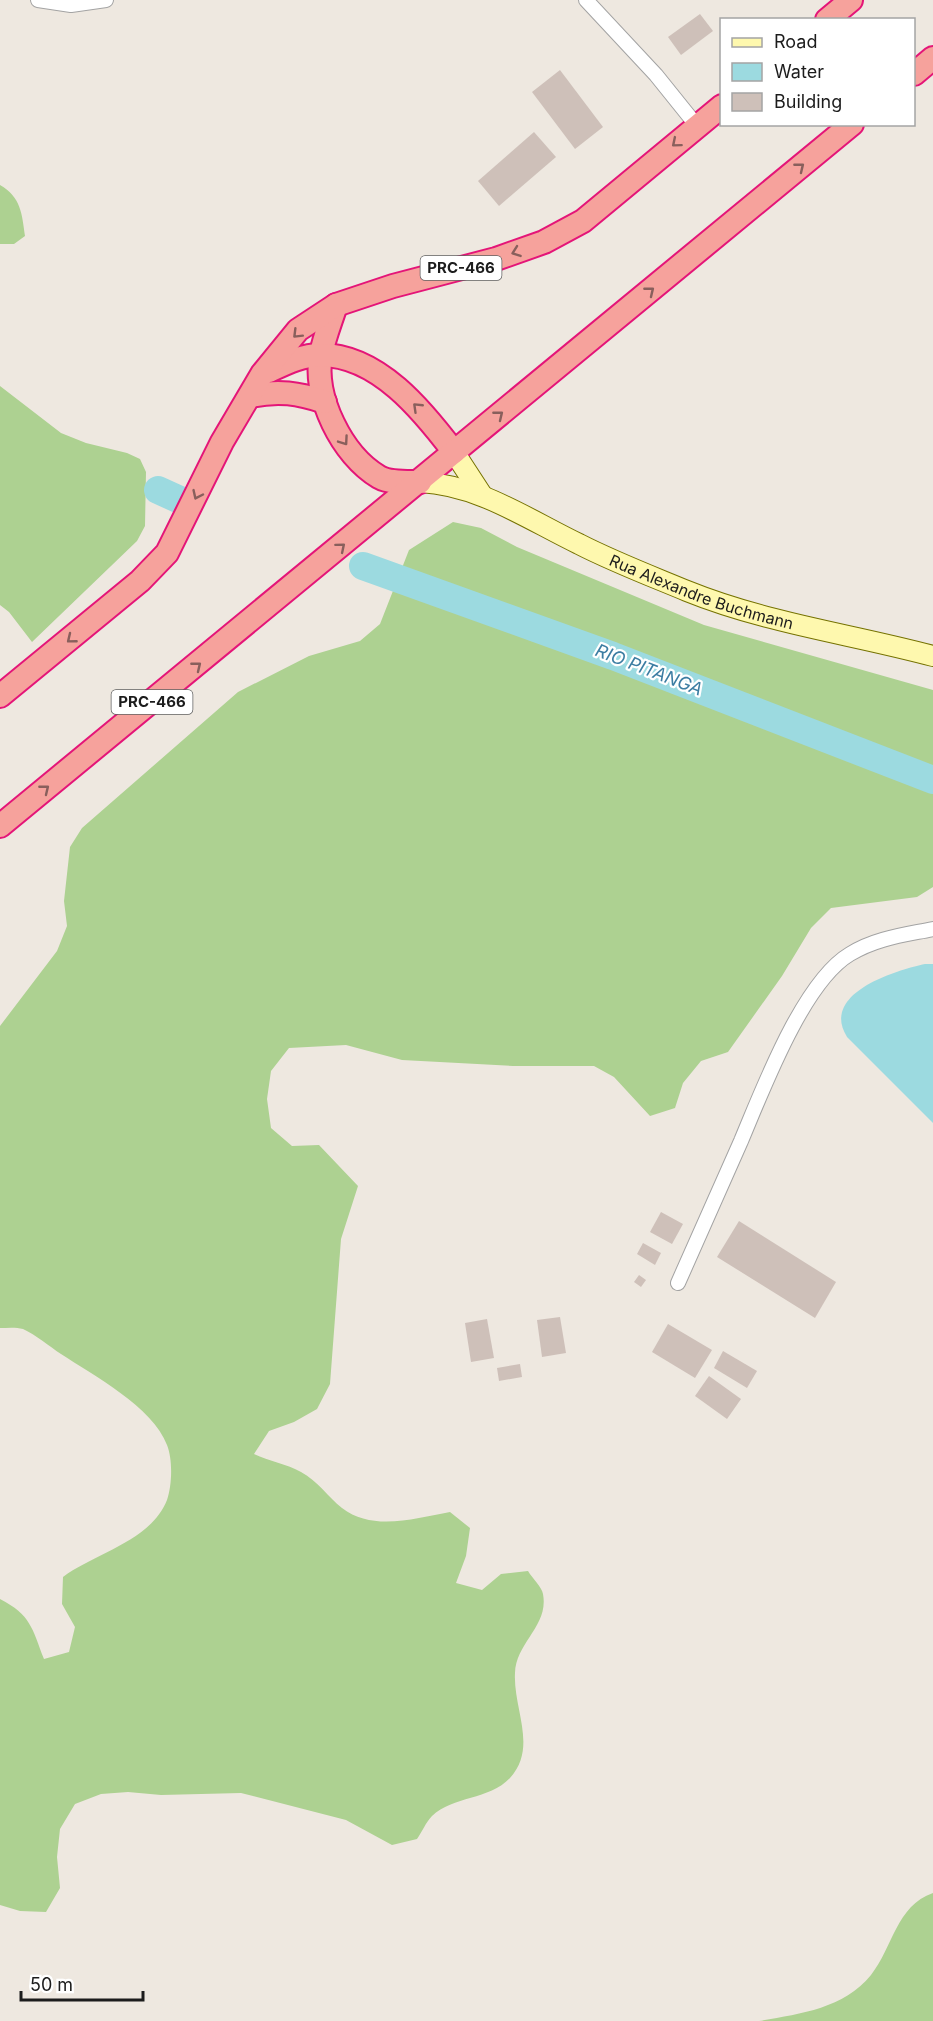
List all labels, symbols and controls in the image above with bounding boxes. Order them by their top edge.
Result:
legend [720,18,915,126]
text: Road [774,31,817,52]
text: Water [774,61,824,82]
text: Building [774,91,842,112]
one-way arrow [672,136,683,147]
one-way arrow [794,163,805,174]
one-way arrow [511,244,522,257]
road number: PRC-466 [420,256,502,280]
one-way arrow [643,287,654,298]
one-way arrow [293,326,304,337]
one-way arrow [414,403,424,414]
one-way arrow [493,411,504,422]
one-way arrow [337,434,348,445]
one-way arrow [192,488,204,499]
one-way arrow [334,543,345,554]
street label: Rua Alexandre Buchmann [606,550,796,633]
one-way arrow [66,631,77,642]
water label: RIO PITANGA [593,639,706,700]
one-way arrow [190,662,201,673]
road number: PRC-466 [112,690,192,714]
one-way arrow [38,786,49,797]
scale bar [21,1964,142,2002]
text: 50 m [30,1974,73,1995]

